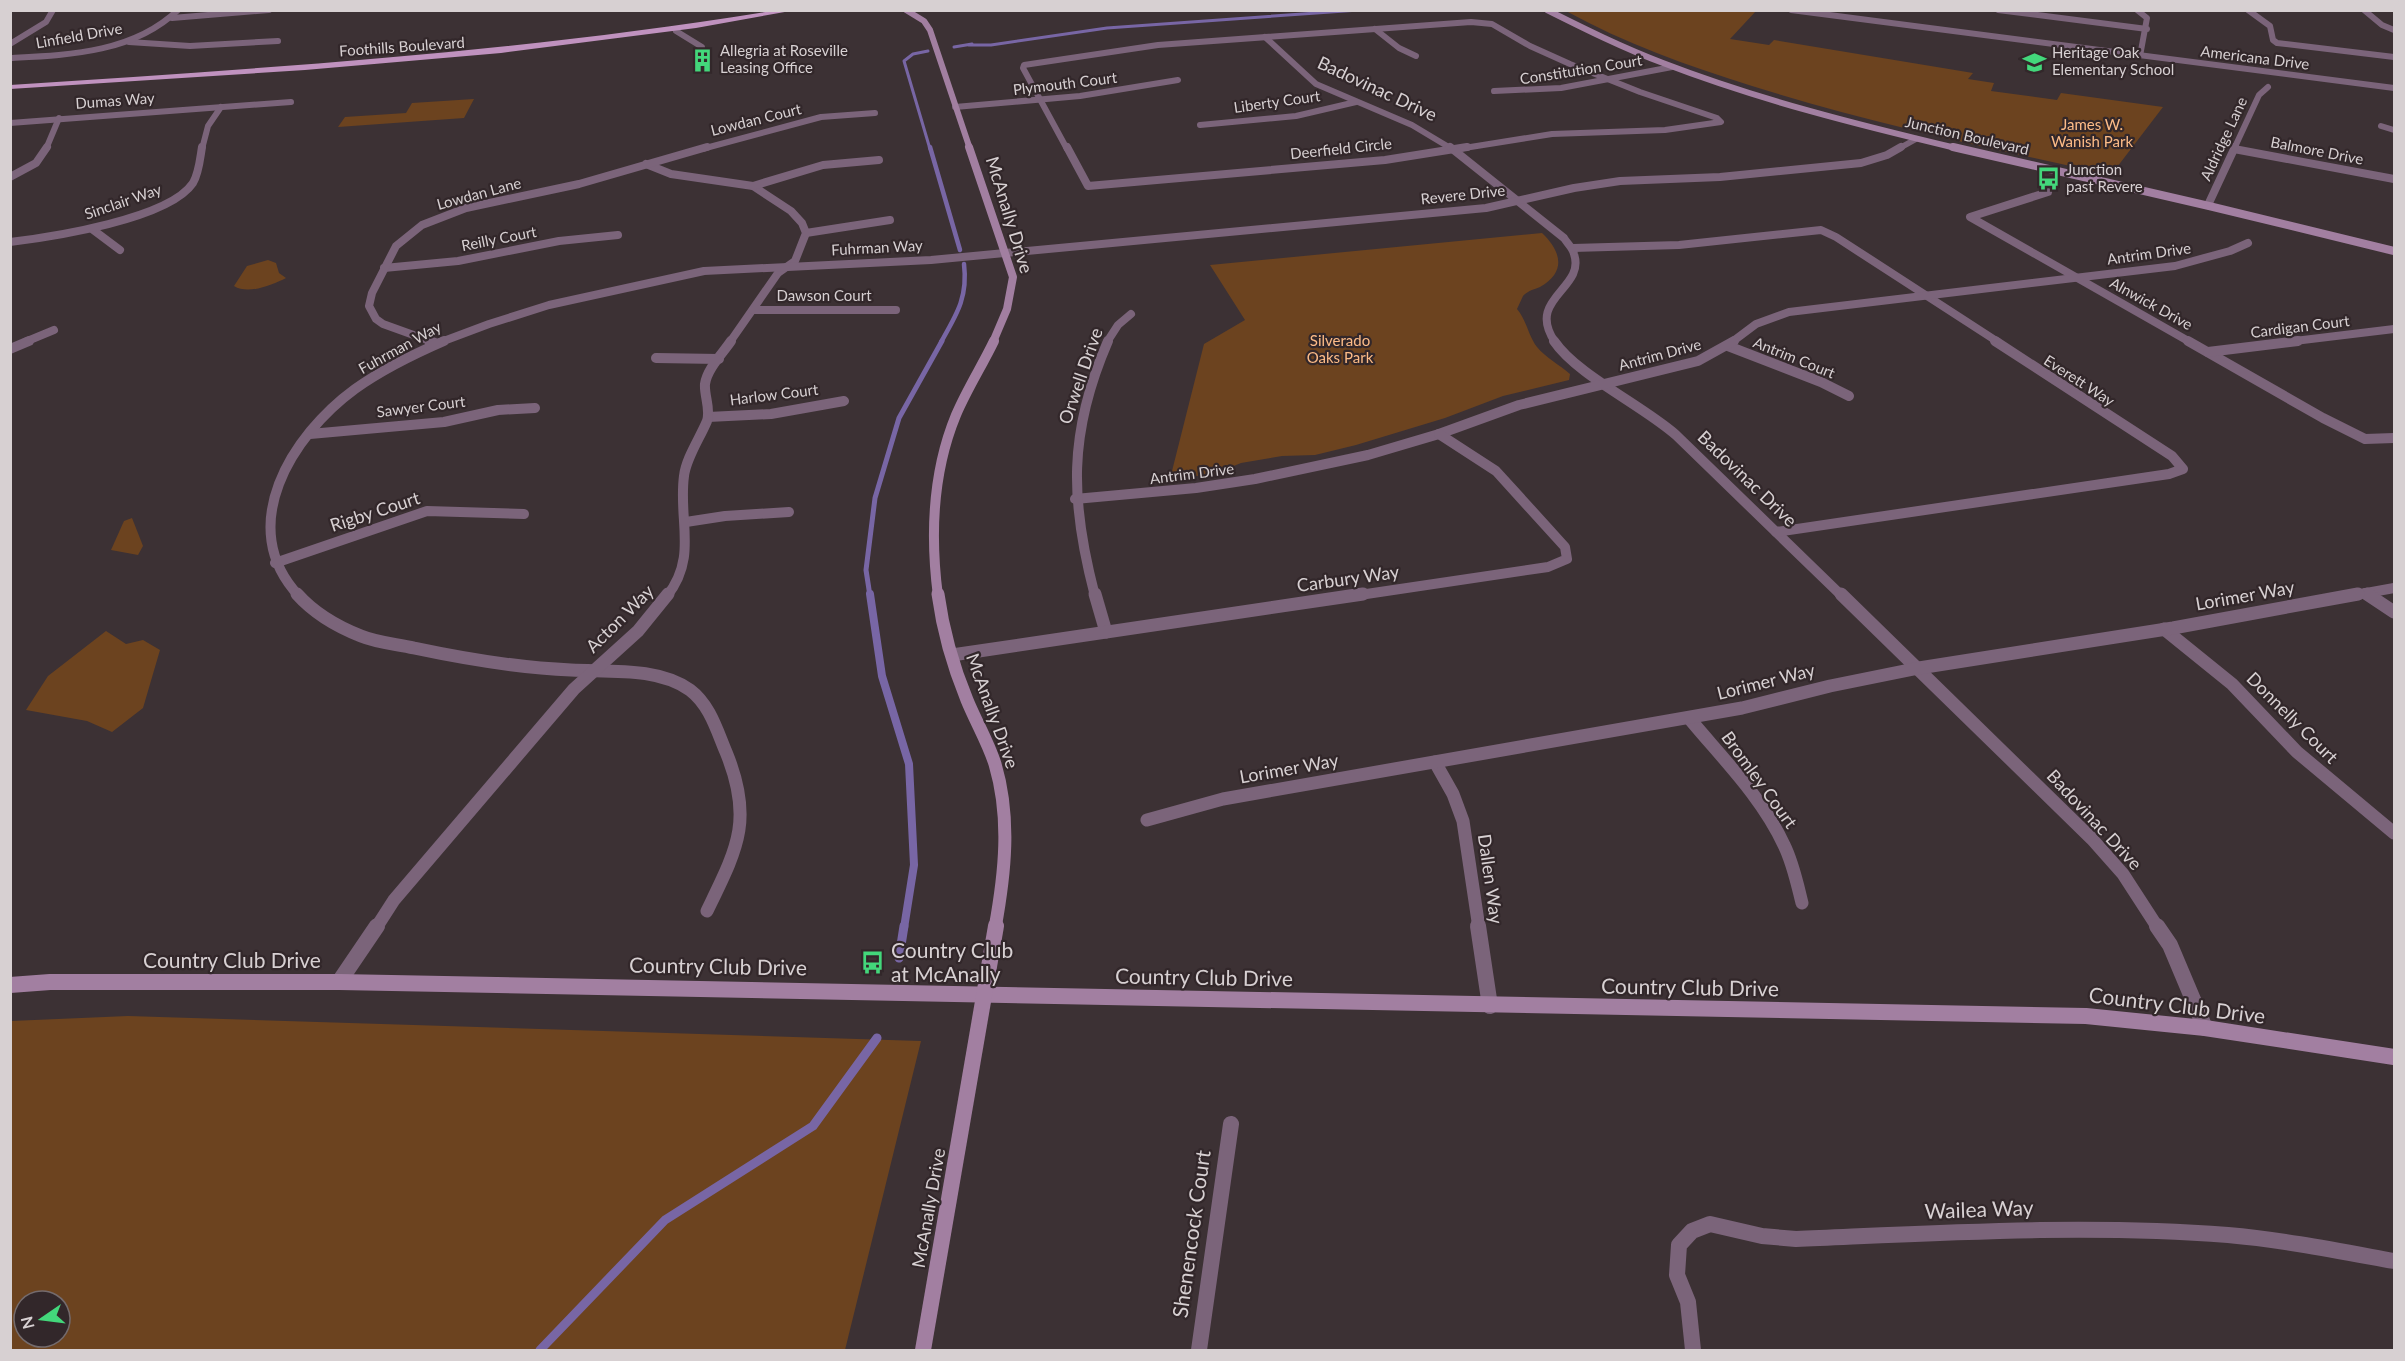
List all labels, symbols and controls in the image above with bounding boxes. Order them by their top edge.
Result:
street label: Linfield Drive [34,19,124,51]
street label: Foothills Boulevard [339,33,465,59]
place label: Allegria at Roseville Leasing Office [720,41,848,76]
street label: Americana Drive [2200,41,2311,73]
place label: Heritage Oak Elementary School [2052,43,2174,78]
building icon: Allegria at Roseville Leasing Office [689,47,715,73]
school or university icon: Heritage Oak Elementary School [2021,49,2047,75]
street label: Constitution Court [1518,50,1644,88]
street label: Badovinac Drive [1314,51,1441,125]
street label: Plymouth Court [1012,68,1118,98]
street label: Liberty Court [1232,86,1322,116]
street label: Dumas Way [75,88,155,112]
street label: Aldridge Lane [2196,94,2250,183]
street label: Lowdan Court [709,99,804,139]
street label: Junction Boulevard [1904,112,2031,158]
park label: James W. Wanish Park [2051,115,2133,150]
street label: Balmore Drive [2269,132,2365,168]
street label: Deerfield Circle [1289,134,1393,162]
street label: McAnally Drive [982,154,1038,276]
place label: Junction past Revere [2066,160,2143,195]
bus stop icon: Junction past Revere [2035,166,2061,192]
street label: Lowdan Lane [435,173,523,213]
street label: Sinclair Way [82,179,164,223]
street label: Revere Drive [1420,181,1506,207]
street label: Reilly Court [460,222,539,254]
street label: Fuhrman Way [831,236,923,258]
street label: Antrim Drive [2106,238,2192,268]
street label: Alnwick Drive [2107,273,2196,333]
street label: Dawson Court [776,286,872,304]
street label: Cardigan Court [2249,311,2351,341]
street label: Fuhrman Way [355,317,444,377]
street label: Orwell Drive [1053,325,1107,427]
park label: Silverado Oaks Park [1307,331,1374,366]
street label: Antrim Court [1751,333,1838,382]
street label: Antrim Drive [1616,334,1703,374]
street label: Everett Way [2041,351,2118,410]
street label: Harlow Court [729,380,820,408]
street label: Sawyer Court [375,392,467,420]
street label: Badovinac Drive [1694,425,1802,531]
street label: Antrim Drive [1149,459,1235,487]
street label: Rigby Court [327,486,423,536]
street label: Carbury Way [1295,560,1401,596]
street label: Lorimer Way [2194,575,2297,615]
street label: Acton Way [581,579,658,657]
street label: McAnally Drive [962,650,1024,771]
street label: Lorimer Way [1715,658,1818,704]
street label: Donnelly Court [2242,667,2343,768]
street label: Bromley Court [1717,727,1803,833]
street label: Lorimer Way [1238,748,1341,788]
street label: Badovinac Drive [2043,765,2147,874]
street label: Dallen Way [1474,833,1508,926]
place label: Country Club at McAnally [891,937,1013,986]
street label: Country Club Drive [143,947,321,972]
bus stop icon: Country Club at McAnally [860,950,886,976]
street label: Country Club Drive [629,951,807,980]
street label: Country Club Drive [1115,962,1293,991]
street label: Country Club Drive [1601,972,1779,1001]
street label: Country Club Drive [2087,981,2267,1028]
street label: McAnally Drive [907,1146,949,1269]
street label: Shenencock Court [1166,1148,1215,1319]
street label: Wailea Way [1924,1194,2034,1223]
north arrow [12,1289,72,1349]
text: N [16,1314,38,1331]

